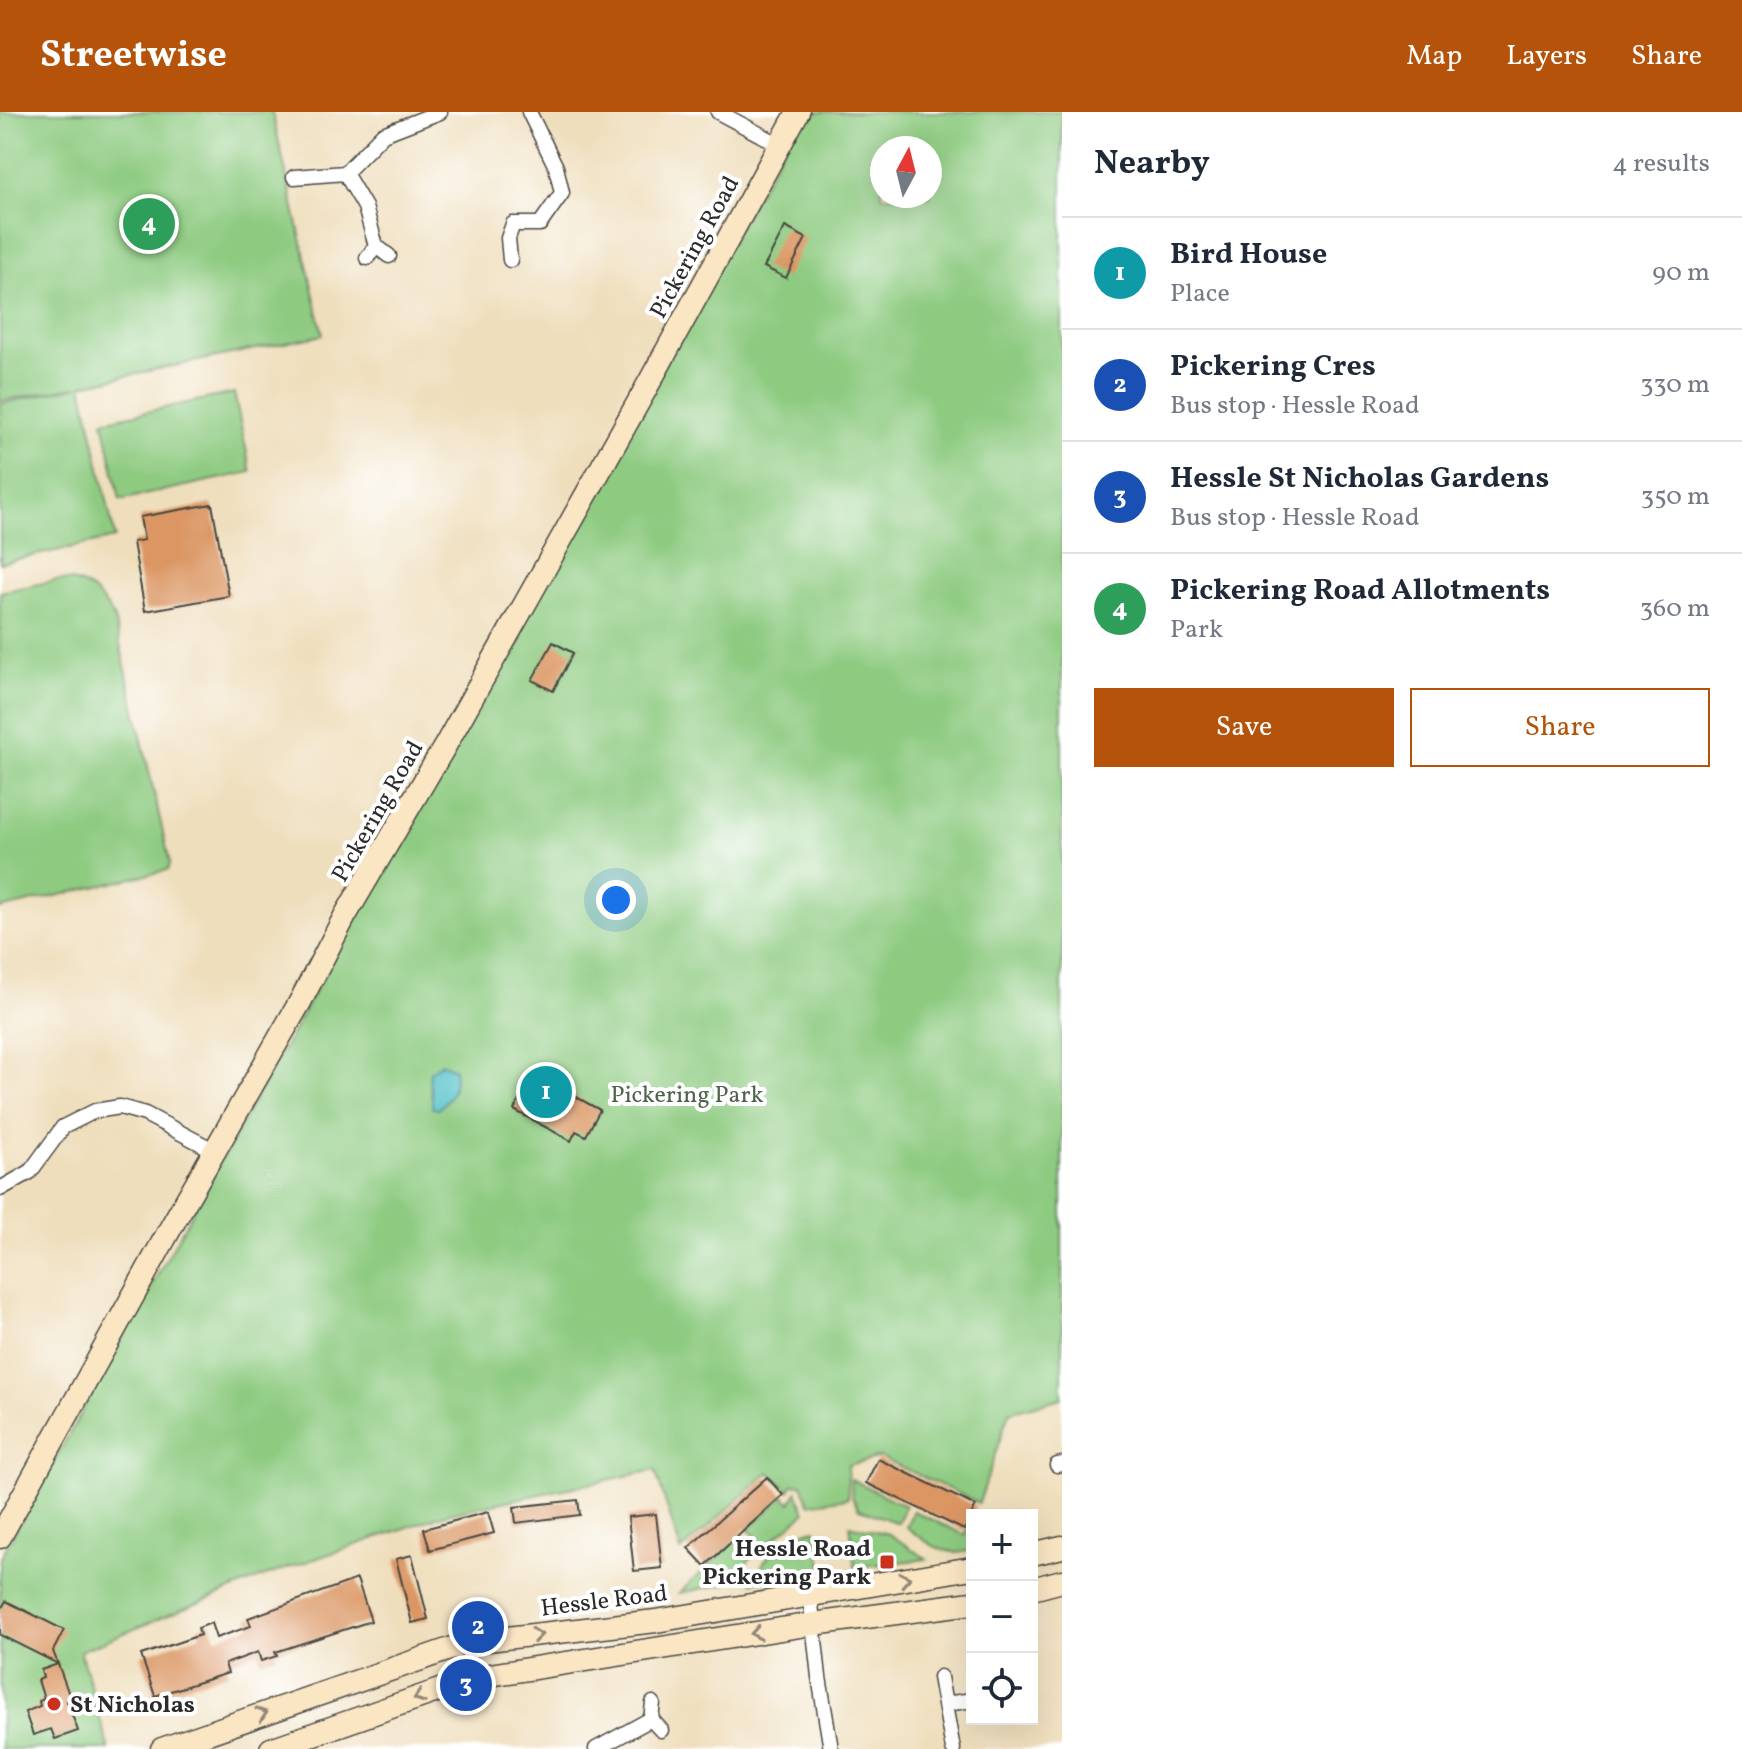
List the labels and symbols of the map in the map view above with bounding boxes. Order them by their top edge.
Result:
north arrow [870,136,942,208]
street label: Pickering Road [643,171,749,325]
pin: 4 [123,194,175,254]
street label: Pickering Road [324,735,433,889]
your location [596,880,636,920]
pin: 1 [520,1062,572,1122]
park label: Pickering Park [610,1079,764,1113]
place label: Hessle Road Pickering Park [702,1533,871,1595]
marker: Hessle Road Pickering Park [878,1553,896,1571]
one-way arrow [898,1571,912,1588]
street label: Hessle Road [539,1577,670,1627]
pin: 2 [452,1597,504,1657]
one-way arrow [749,1624,763,1641]
one-way arrow [531,1626,544,1643]
pin: 3 [440,1655,492,1715]
one-way arrow [413,1688,427,1704]
place label: St Nicholas [70,1689,195,1723]
marker: St Nicholas [45,1695,63,1713]
one-way arrow [254,1708,268,1724]

